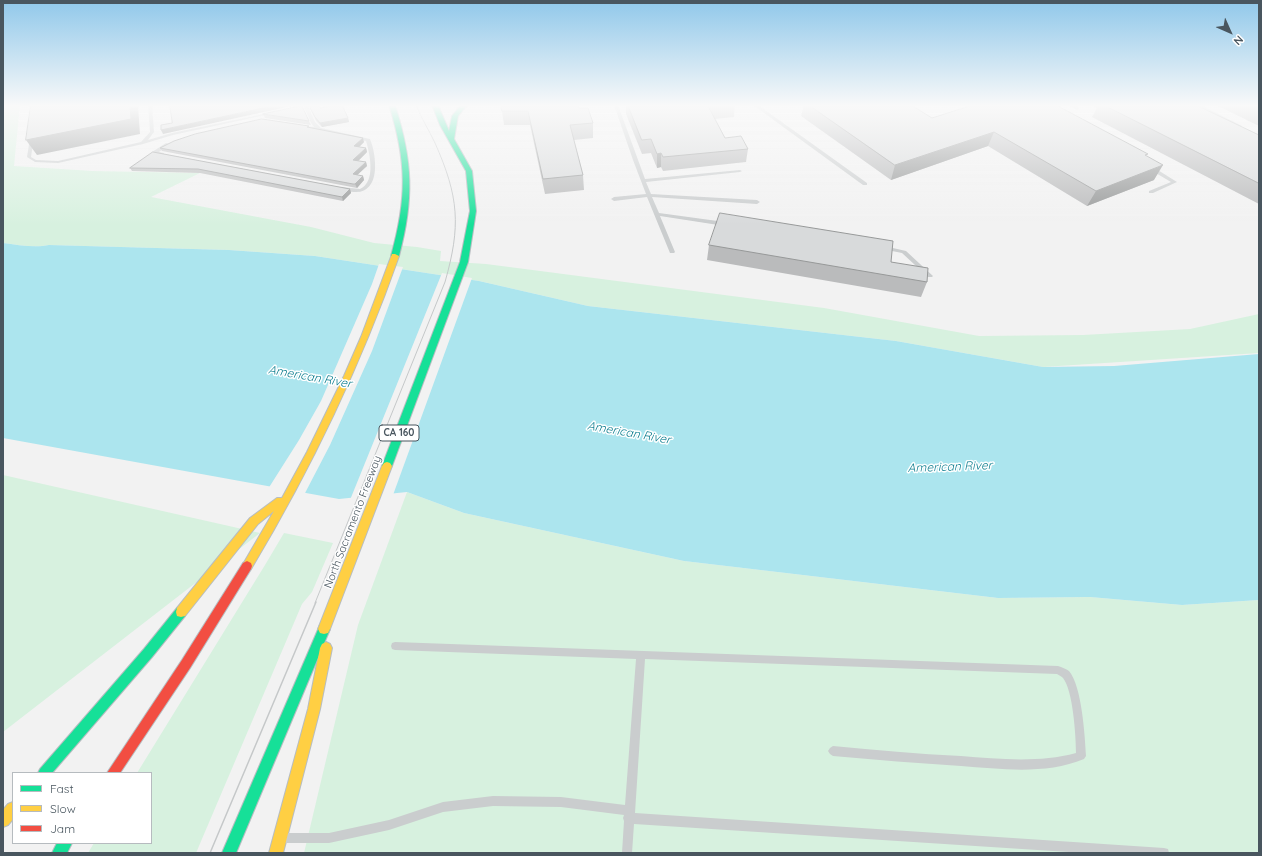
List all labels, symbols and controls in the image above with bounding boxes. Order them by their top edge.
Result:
north arrow [1210,12,1250,52]
text: N [1231,33,1246,48]
water label: American River [267,363,353,391]
water label: American River [586,419,672,447]
road number: CA 160 [379,425,419,441]
street label: North Sacramento Freeway [322,454,384,590]
water label: American River [907,458,993,476]
legend [12,772,152,844]
text: Fast [50,781,74,796]
text: Slow [50,801,76,816]
text: Jam [50,821,75,836]

